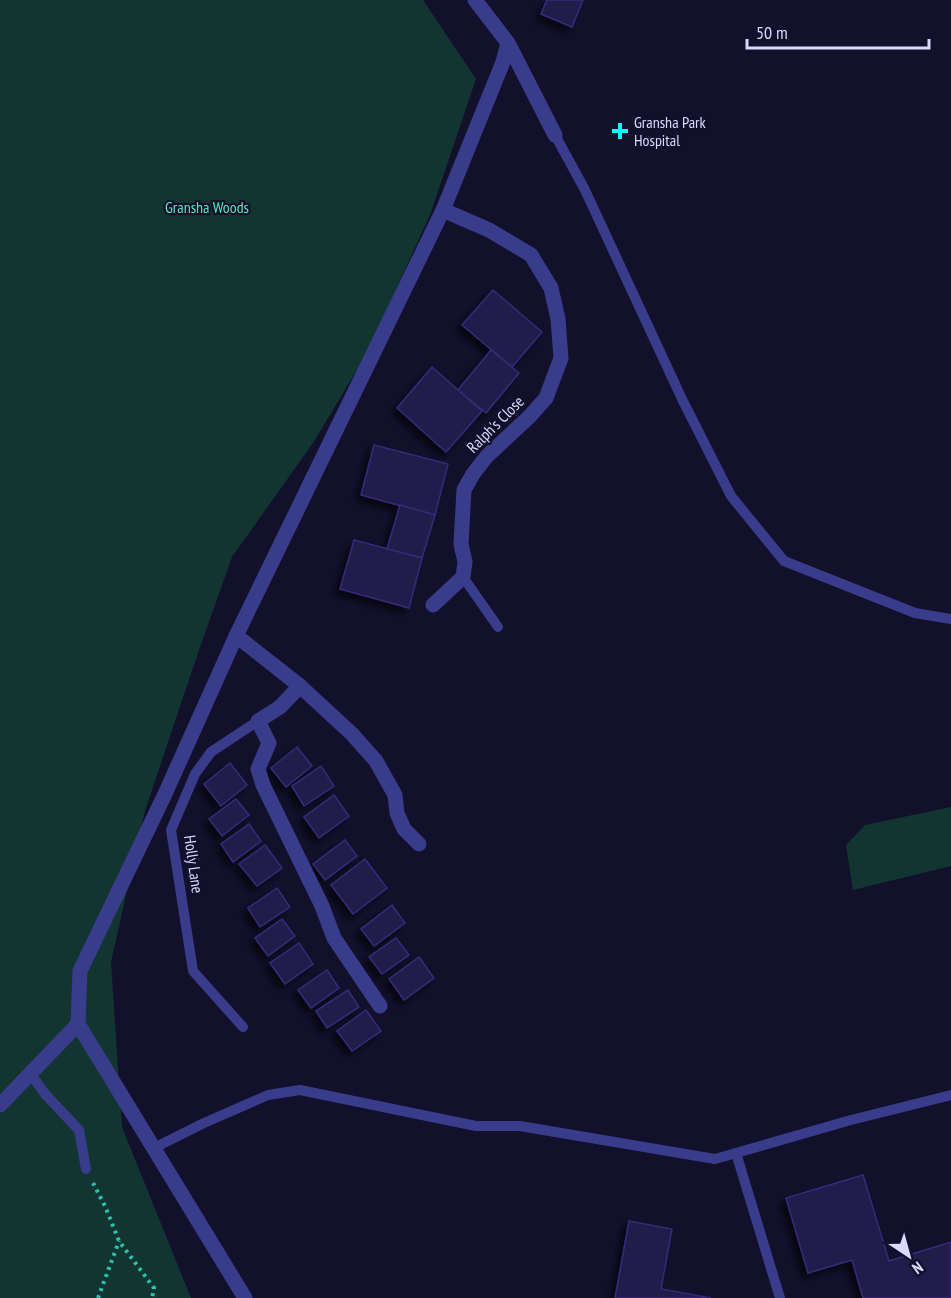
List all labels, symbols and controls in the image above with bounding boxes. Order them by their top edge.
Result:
scale bar [747,12,928,50]
text: 50 m [756,21,788,44]
place label: Gransha Park Hospital [634,112,706,150]
marker: Gransha Park Hospital [611,122,629,140]
park label: Gransha Woods [165,197,249,217]
street label: Ralph's Close [462,391,528,457]
street label: Holly Lane [180,834,208,894]
north arrow [879,1226,939,1286]
text: N [908,1258,927,1279]

